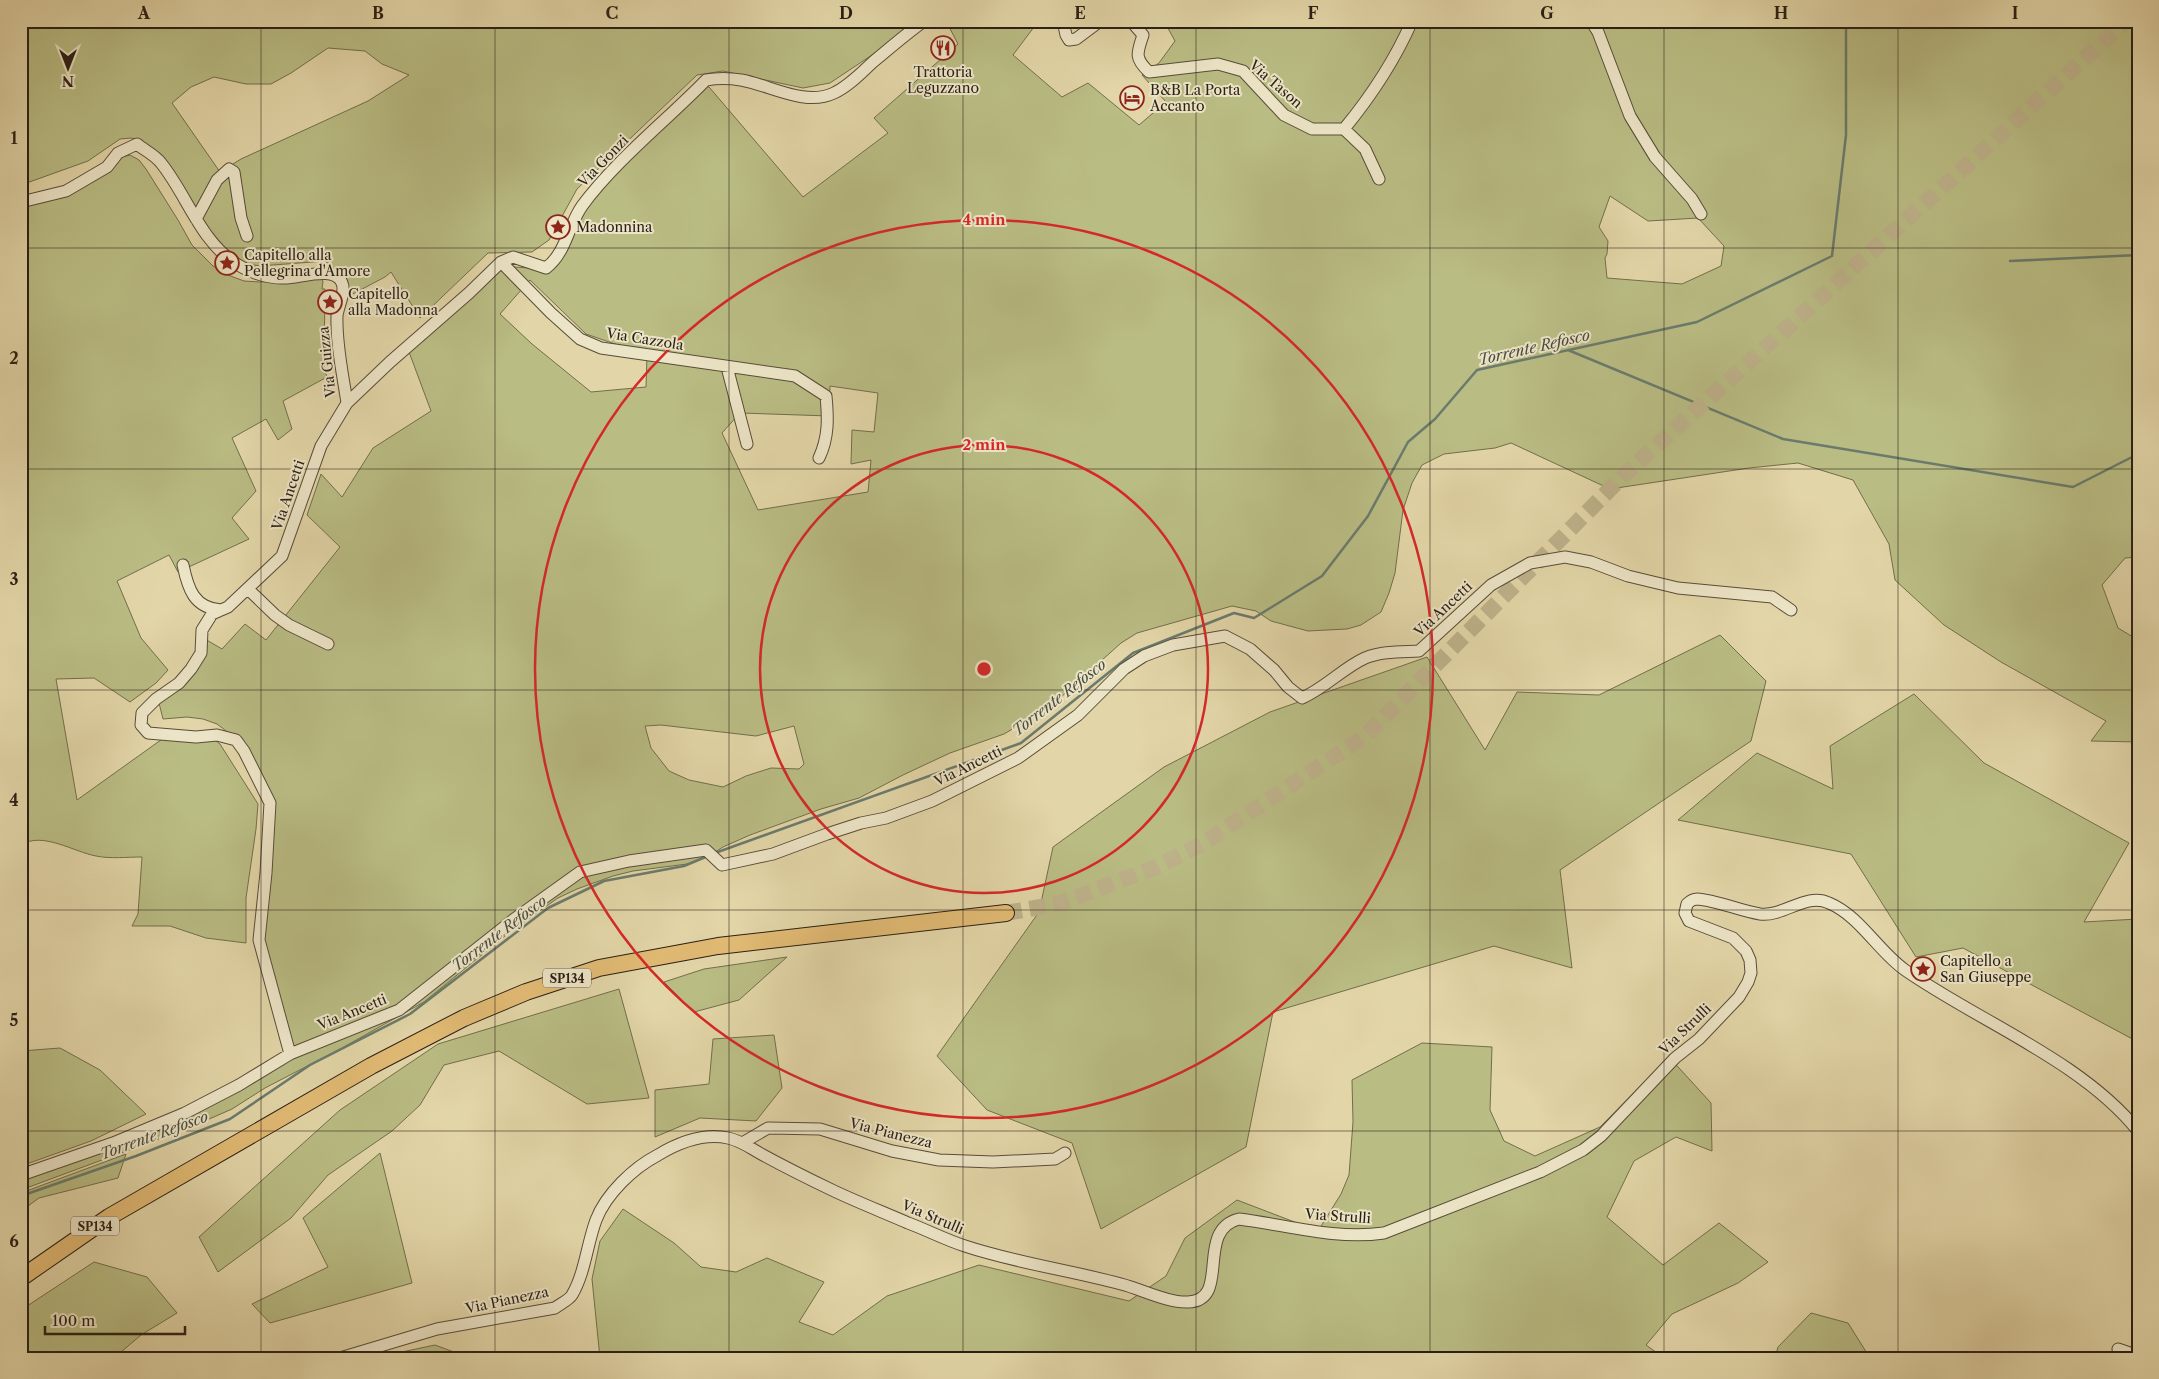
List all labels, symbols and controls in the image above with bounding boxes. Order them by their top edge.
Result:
text: A [137,3,151,23]
text: B [372,3,384,23]
text: C [606,3,618,23]
text: D [839,3,853,23]
text: E [1074,3,1086,23]
text: F [1308,3,1319,23]
text: G [1540,3,1554,23]
text: H [1774,3,1788,23]
text: I [2012,3,2019,23]
restaurant icon: Trattoria Leguzzano [930,35,956,61]
north arrow [42,42,92,92]
street label: Via Tason [1245,55,1307,112]
place label: Trattoria Leguzzano [907,63,979,97]
text: N [62,72,74,90]
place label: B&B La Porta Accanto [1149,81,1241,115]
hotel icon: B&B La Porta Accanto [1119,85,1145,111]
text: 1 [10,128,18,148]
street label: Via Gonzi [573,131,632,192]
text: 4 min [962,210,1006,229]
place icon: Madonnina [545,214,571,240]
place label: Madonnina [576,218,653,236]
place label: Capitello alla Pellegrina d'Amore [244,246,371,280]
place icon: Capitello alla Pellegrina d'Amore [214,250,240,276]
place label: Capitello alla Madonna [348,285,439,319]
place icon: Capitello alla Madonna [317,289,343,315]
street label: Via Cazzola [604,324,686,354]
street label: Via Guizza [314,325,340,399]
water label: Torrente Refosco [1476,325,1592,369]
text: 2 [9,348,19,368]
text: 2 min [962,435,1006,454]
street label: Via Ancetti [267,457,308,533]
text: 3 [9,569,19,589]
street label: Via Ancetti [1409,577,1476,641]
water label: Torrente Refosco [1008,654,1110,740]
centre of rings [975,660,993,678]
street label: Via Ancetti [930,742,1005,791]
text: 4 [9,790,19,810]
water label: Torrente Refosco [448,891,550,975]
place label: Capitello a San Giuseppe [1940,952,2032,986]
place icon: Capitello a San Giuseppe [1910,956,1936,982]
road number: SP134 [543,968,591,988]
street label: Via Ancetti [314,990,389,1034]
street label: Via Strulli [1654,1000,1715,1059]
text: 5 [10,1010,19,1030]
water label: Torrente Refosco [97,1107,211,1163]
street label: Via Pianezza [847,1114,935,1152]
street label: Via Strulli [898,1195,967,1238]
street label: Via Strulli [1304,1205,1371,1227]
road number: SP134 [71,1216,119,1236]
text: 6 [9,1231,19,1251]
street label: Via Pianezza [463,1282,551,1318]
scale bar [45,1304,185,1336]
text: 100 m [52,1311,95,1330]

